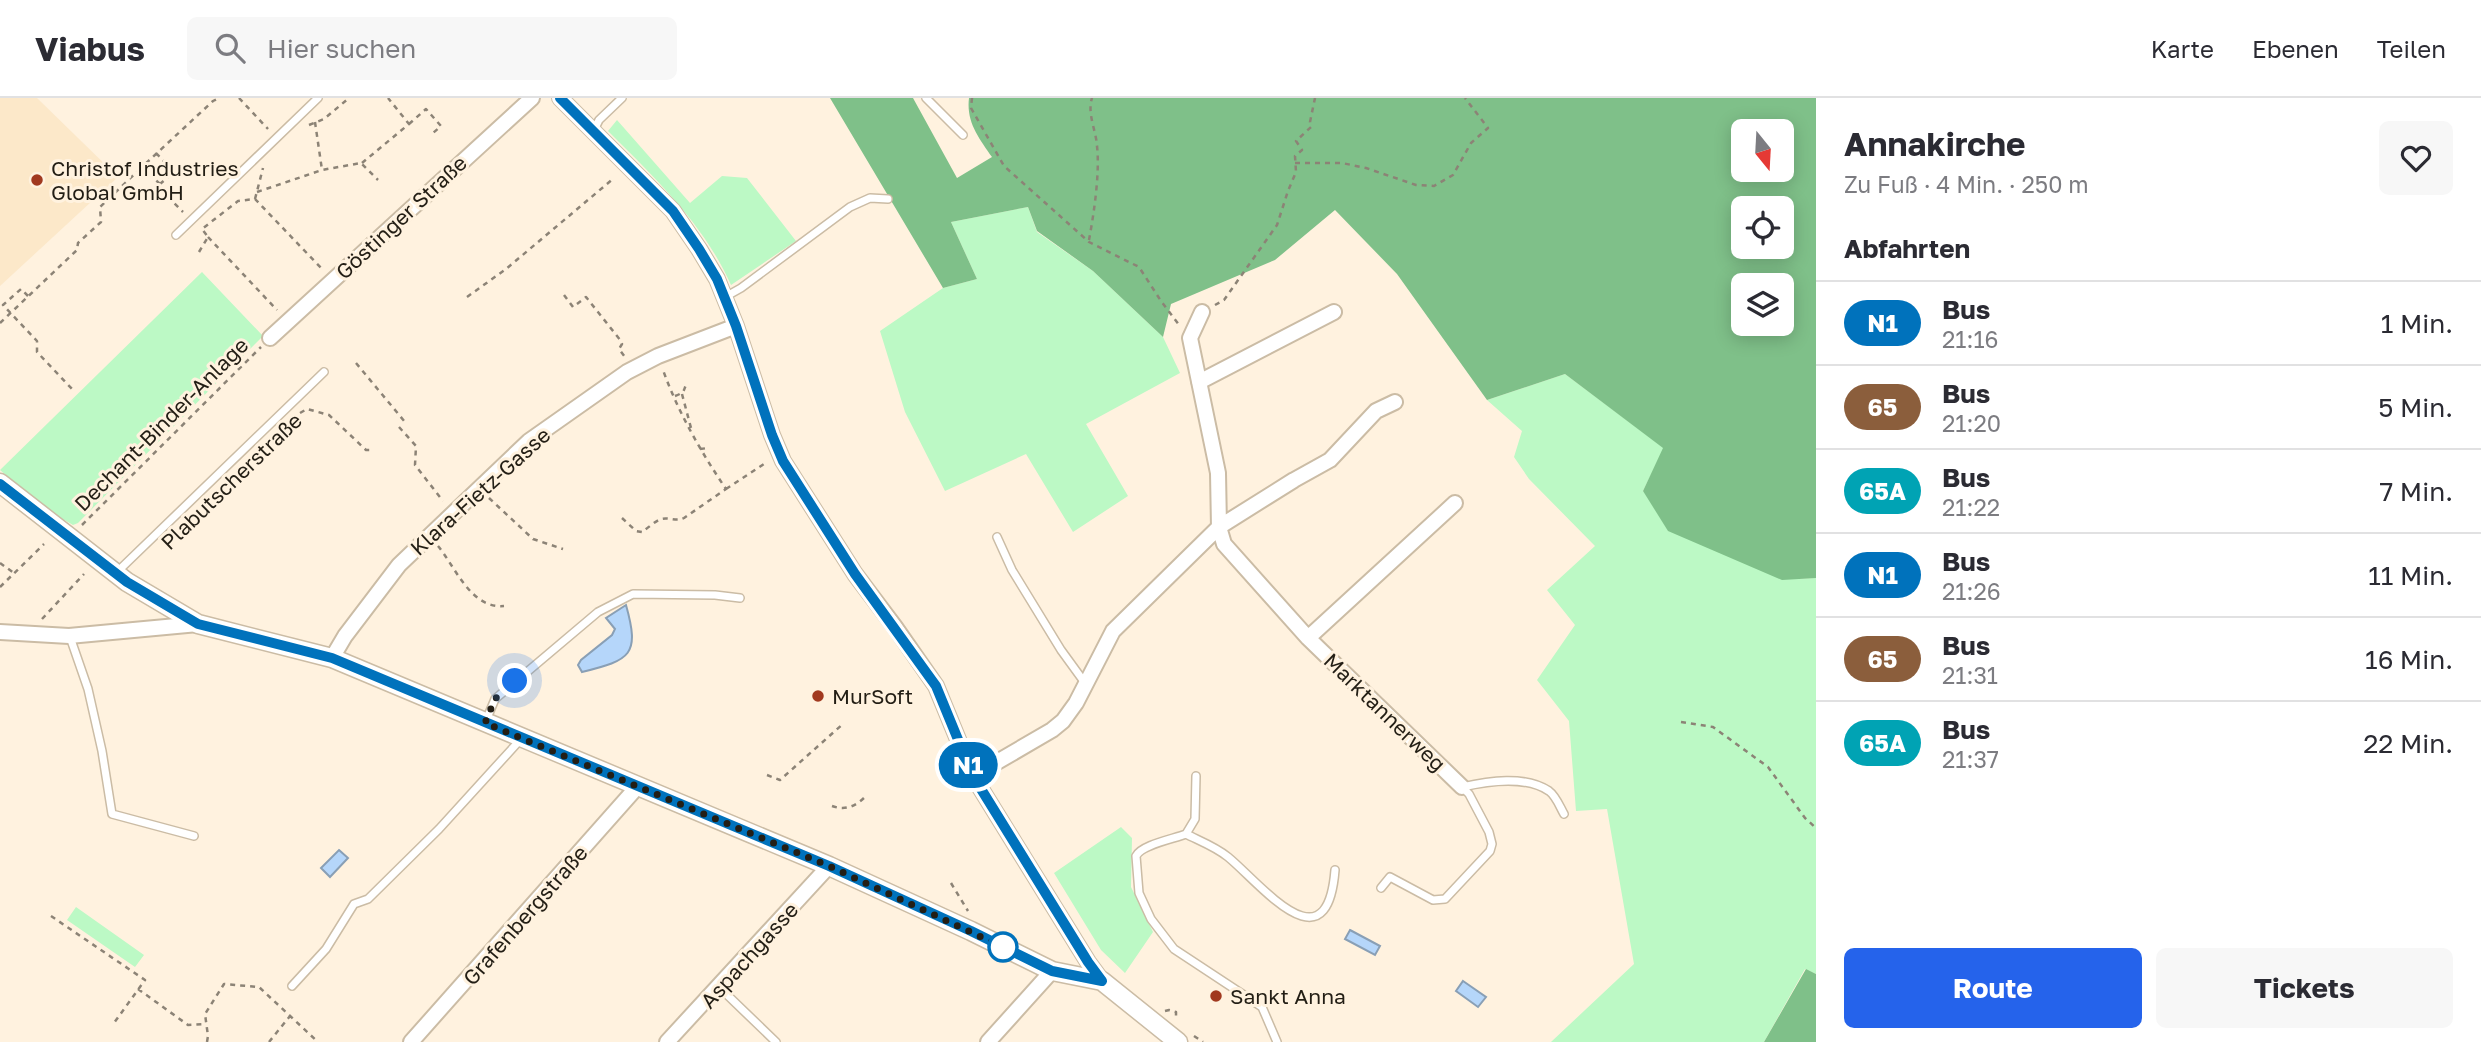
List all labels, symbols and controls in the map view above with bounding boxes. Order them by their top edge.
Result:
search box [187,17,677,80]
text: Viabus [35,29,145,68]
icon: search [211,29,249,67]
text: Hier suchen [267,33,416,64]
text: Karte [2151,34,2214,63]
text: Ebenen [2252,34,2339,63]
text: Teilen [2377,34,2446,63]
north arrow [1731,119,1794,182]
map controls [1731,119,1794,336]
button: heart [2379,121,2453,195]
text: Annakirche [1844,124,2025,163]
street label: Göstinger Straße [330,150,472,284]
place label: Christof Industries Global GmbH [51,155,239,205]
text: Zu Fuß · 4 Min. · 250 m [1844,170,2089,198]
marker: Christof Industries Global GmbH [29,172,45,188]
button: locate [1731,196,1794,259]
text: Abfahrten [1844,233,1970,264]
button: layers [1731,273,1794,336]
text: Bus [1942,294,1990,325]
text: N1 [1867,308,1898,337]
text: 1 Min. [2381,308,2453,339]
text: 21:16 [1942,325,1998,353]
street label: Dechant-Binder-Anlage [69,332,253,516]
text: Bus [1942,378,1990,409]
text: 65 [1868,392,1897,421]
text: 5 Min. [2378,392,2453,423]
street label: Plabutscherstraße [155,407,307,555]
text: 21:20 [1942,409,2001,437]
street label: Klara-Fietz-Gasse [405,421,555,561]
text: Bus [1942,462,1990,493]
text: 65A [1859,476,1906,505]
text: 7 Min. [2380,476,2453,507]
text: 21:22 [1942,493,2000,521]
text: Bus [1942,546,1990,577]
text: N1 [1867,560,1898,589]
text: 11 Min. [2368,560,2453,591]
text: 21:26 [1942,577,2001,605]
text: Bus [1942,630,1990,661]
text: 65 [1868,644,1897,673]
text: 16 Min. [2365,644,2453,675]
street label: Marktannerweg [1319,647,1451,777]
text: 21:31 [1942,661,1998,689]
your location [497,663,532,698]
place label: MurSoft [832,683,913,709]
marker: MurSoft [810,688,826,704]
text: Bus [1942,714,1990,745]
text: 65A [1859,728,1906,757]
text: 22 Min. [2363,728,2453,759]
line badge: N1 [936,742,1000,788]
text: 21:37 [1942,745,1999,773]
text: N1 [953,750,983,779]
street label: Grafenbergstraße [457,840,593,990]
street label: Aspachgasse [695,897,803,1013]
unlabelled marker [988,932,1018,962]
button: Route [1844,948,2142,1028]
button: Tickets [2156,948,2453,1028]
place label: Sankt Anna [1230,983,1346,1009]
marker: Sankt Anna [1208,988,1224,1004]

